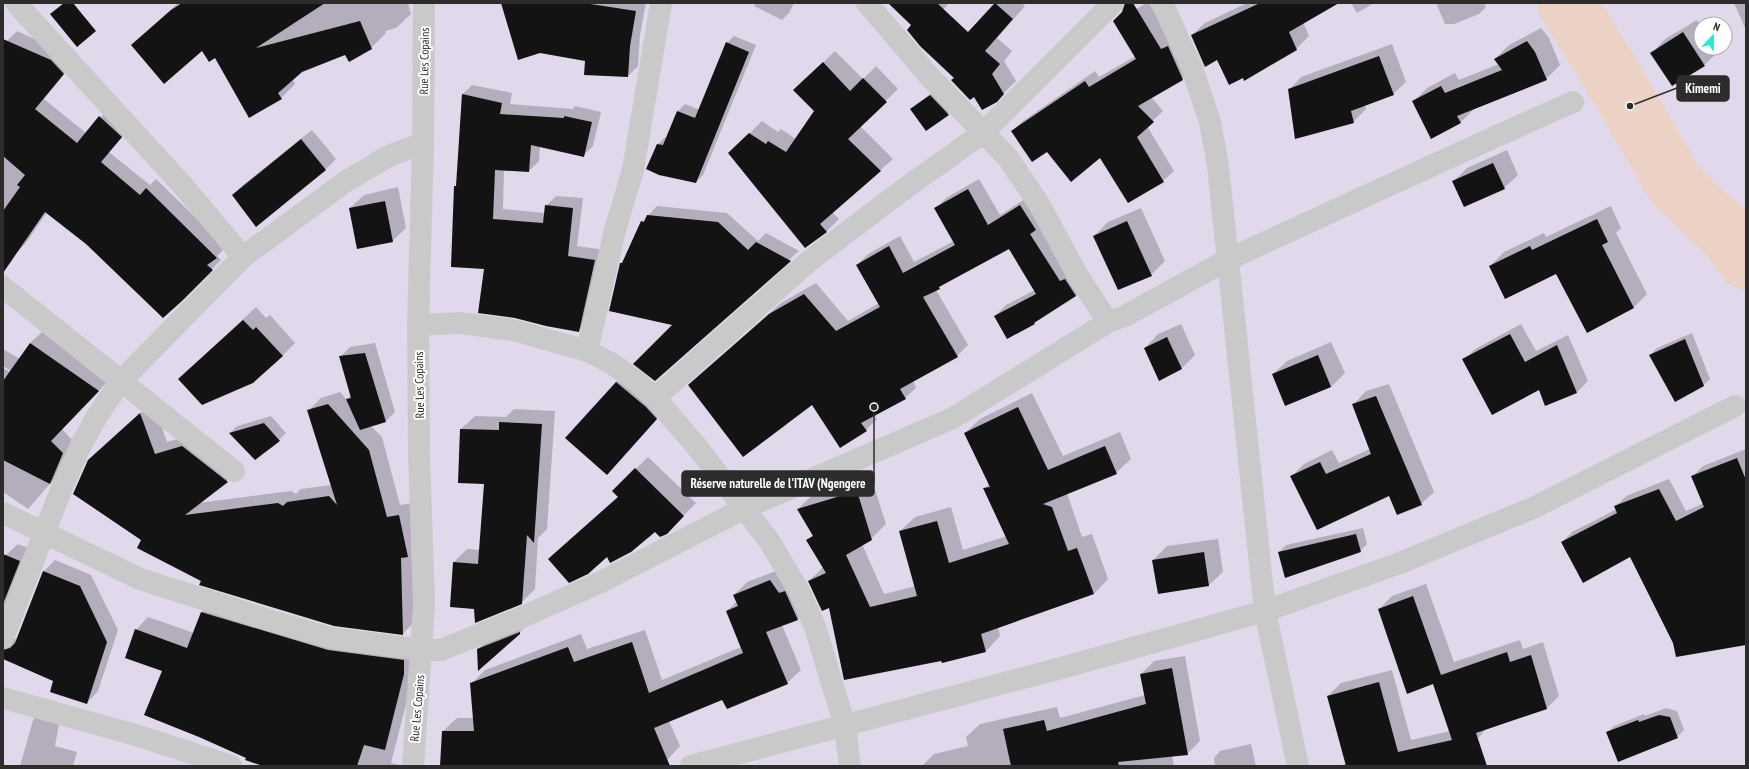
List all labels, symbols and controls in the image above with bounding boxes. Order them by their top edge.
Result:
north arrow [1693,16,1733,56]
text: N [1711,19,1722,34]
street label: Rue Les Copains [416,27,432,95]
callout: Kimemi [1677,76,1729,101]
text: Kimemi [1685,80,1721,97]
street label: Rue Les Copains [411,351,427,419]
callout: Réserve naturelle de l'ITAV (Ngengere [682,471,874,496]
text: Réserve naturelle de l'ITAV (Ngengere [690,475,866,492]
street label: Rue Les Copains [407,674,427,742]

